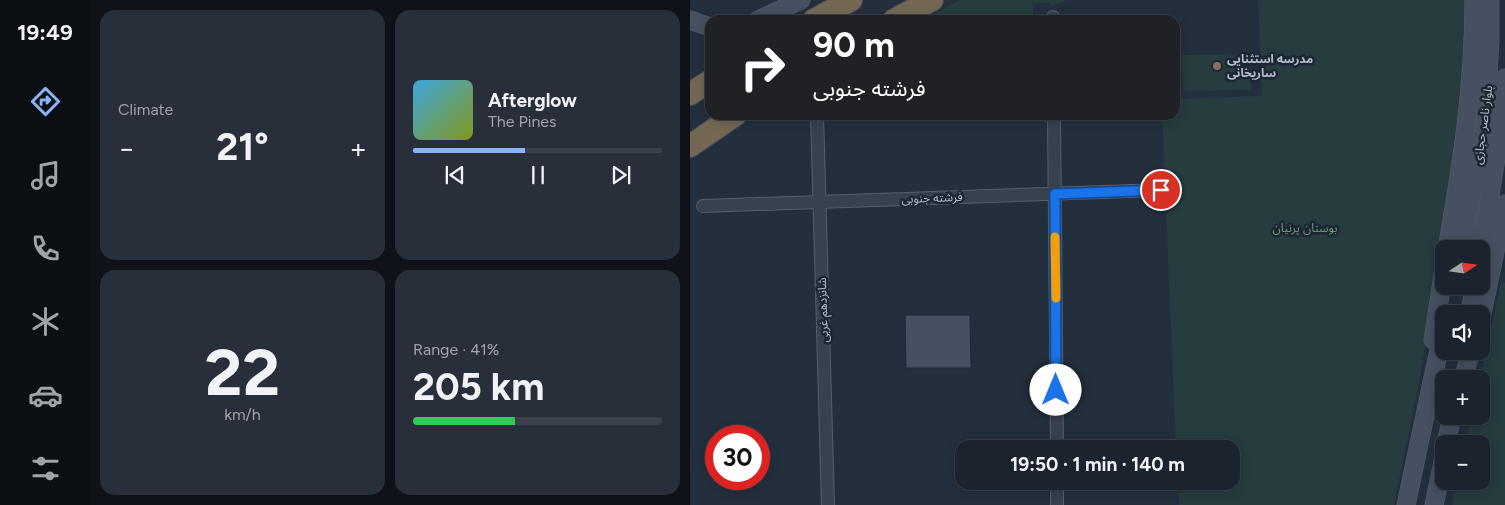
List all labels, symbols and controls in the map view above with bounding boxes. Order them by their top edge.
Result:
text: 19:49 [17,19,73,46]
text: 90 m [813,24,895,66]
icon: right [730,35,795,100]
place label: مدرسه استثنایی ساریخانی [1227,52,1313,80]
marker: مدرسه استثنایی ساریخانی [1211,60,1223,72]
text: فرشته جنوبی [813,75,925,102]
icon: directions [28,84,63,119]
street label: بلوار ناصر حجازی [1471,85,1496,165]
text: Afterglow [488,89,577,112]
text: Climate [118,100,173,119]
text: The Pines [488,112,557,131]
text: 21° [216,124,269,170]
text: − [118,131,135,165]
text: + [350,131,367,165]
icon: music [28,158,63,193]
icon: previous [441,161,469,189]
icon: pause [524,161,552,189]
icon: next [607,161,635,189]
pin [1140,169,1182,211]
icon: arrive [1147,176,1175,204]
street label: فرشته جنوبی [901,190,963,206]
park label: بوستان پرنیان [1273,221,1337,236]
icon: phone [28,231,63,266]
north arrow [1435,240,1490,295]
map controls [1435,240,1490,490]
street label: شانزدهم غربی [815,277,833,343]
icon: climate [28,304,63,339]
button: sound [1435,305,1490,360]
text: 22 [205,333,280,411]
text: Range · 41% [413,340,499,359]
position arrow [1029,363,1081,415]
text: 205 km [413,364,544,410]
button: + [1435,370,1490,425]
icon: car [28,378,63,413]
text: km/h [224,405,261,424]
speed limit sign: 30 [705,425,770,490]
button: − [1435,435,1490,490]
icon: filters [28,451,63,486]
text: 19:50 · 1 min · 140 m [1010,453,1185,476]

